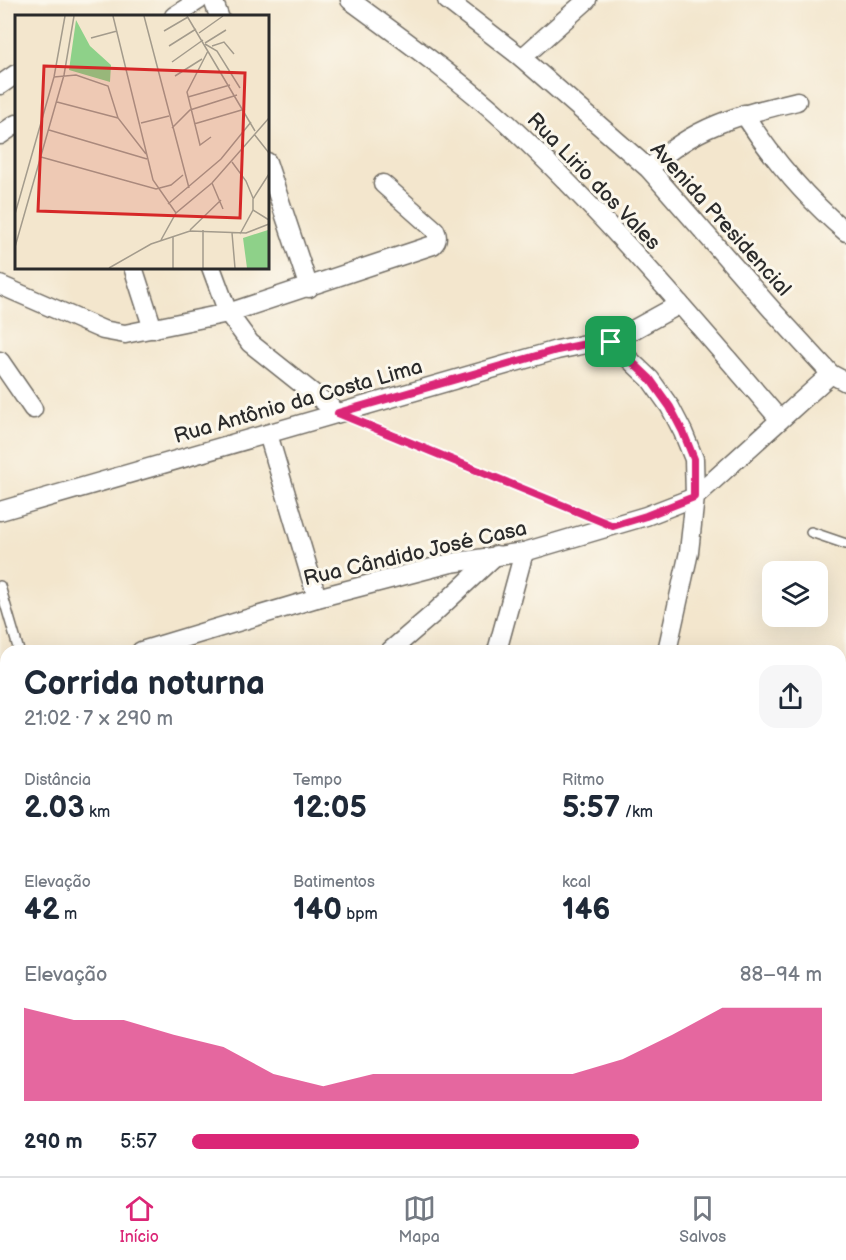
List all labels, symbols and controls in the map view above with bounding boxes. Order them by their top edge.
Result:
inset map [15,15,268,268]
street label: Rua Lirio dos Vales [522,107,666,255]
street label: Avenida Presidencial [645,137,796,301]
pin [585,316,636,367]
icon: arrive [594,325,627,358]
street label: Rua Antônio da Costa Lima [171,354,425,449]
street label: Rua Cândido José Casa [301,516,529,591]
map controls [762,561,828,627]
button: layers [762,561,828,627]
text: Corrida noturna [24,664,265,704]
button: share [759,665,822,728]
text: 21:02 · 7 × 290 m [24,707,173,731]
text: Distância [24,771,91,790]
text: Tempo [293,771,342,790]
text: Ritmo [562,771,604,790]
text: 2.03 [24,790,85,826]
text: 12:05 [293,790,367,826]
text: 5:57 [562,790,620,826]
text: km [85,803,110,822]
text: /km [620,803,653,822]
text: Elevação [24,873,91,892]
text: Batimentos [293,873,375,892]
text: kcal [562,873,591,892]
text: 42 [24,892,60,928]
text: 140 [293,892,342,928]
text: 146 [562,892,610,928]
text: m [60,905,77,924]
text: bpm [342,905,378,924]
text: Elevação [24,963,107,987]
text: 88–94 m [740,963,822,987]
text: 290 m [24,1130,83,1154]
text: 5:57 [120,1130,157,1154]
tab: Início [120,1192,159,1247]
tab: Mapa [399,1192,440,1247]
tab: Salvos [679,1192,726,1247]

